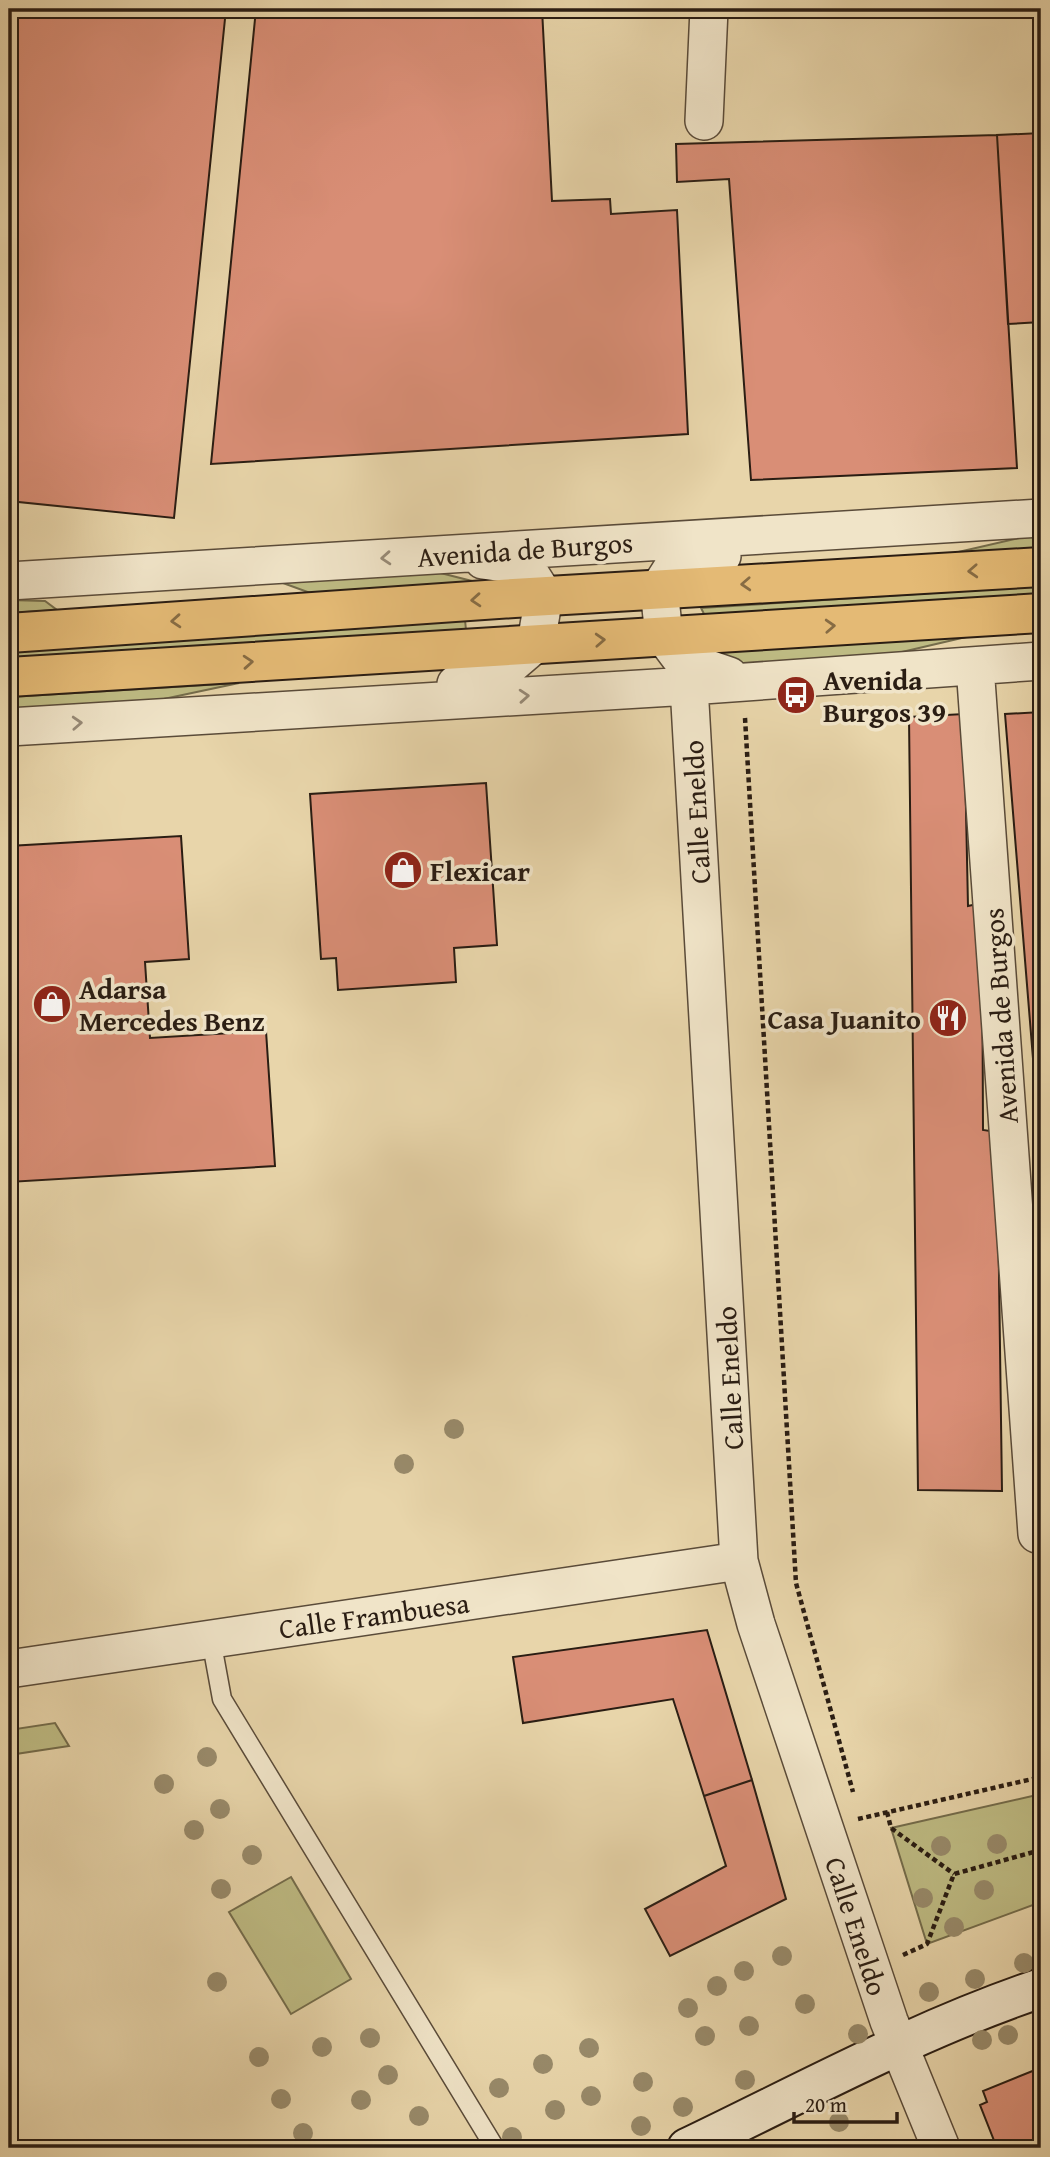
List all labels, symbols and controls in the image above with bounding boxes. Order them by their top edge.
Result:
street label: Avenida de Burgos [416,521,634,577]
one-way arrow [381,550,392,565]
one-way arrow [967,563,978,578]
one-way arrow [740,576,751,591]
one-way arrow [470,592,481,607]
one-way arrow [170,613,181,628]
one-way arrow [824,618,835,633]
one-way arrow [594,632,605,647]
one-way arrow [243,655,254,670]
place label: Avenida Burgos 39 [823,659,946,732]
bus stop icon: Avenida Burgos 39 [775,674,817,716]
one-way arrow [519,689,530,704]
one-way arrow [72,715,83,730]
street label: Calle Eneldo [672,739,720,885]
shop icon: Flexicar [382,849,424,891]
place label: Flexicar [430,850,530,891]
street label: Avenida de Burgos [972,907,1028,1125]
place label: Adarsa Mercedes Benz [79,968,265,1041]
shop icon: Adarsa Mercedes Benz [31,983,73,1025]
restaurant icon: Casa Juanito [927,997,969,1039]
place label: Casa Juanito [767,998,921,1039]
street label: Calle Eneldo [705,1305,753,1451]
street label: Calle Frambuesa [276,1581,472,1649]
street label: Calle Eneldo [815,1851,899,2001]
scale bar [794,2080,898,2124]
text: 20 m [805,2089,847,2120]

